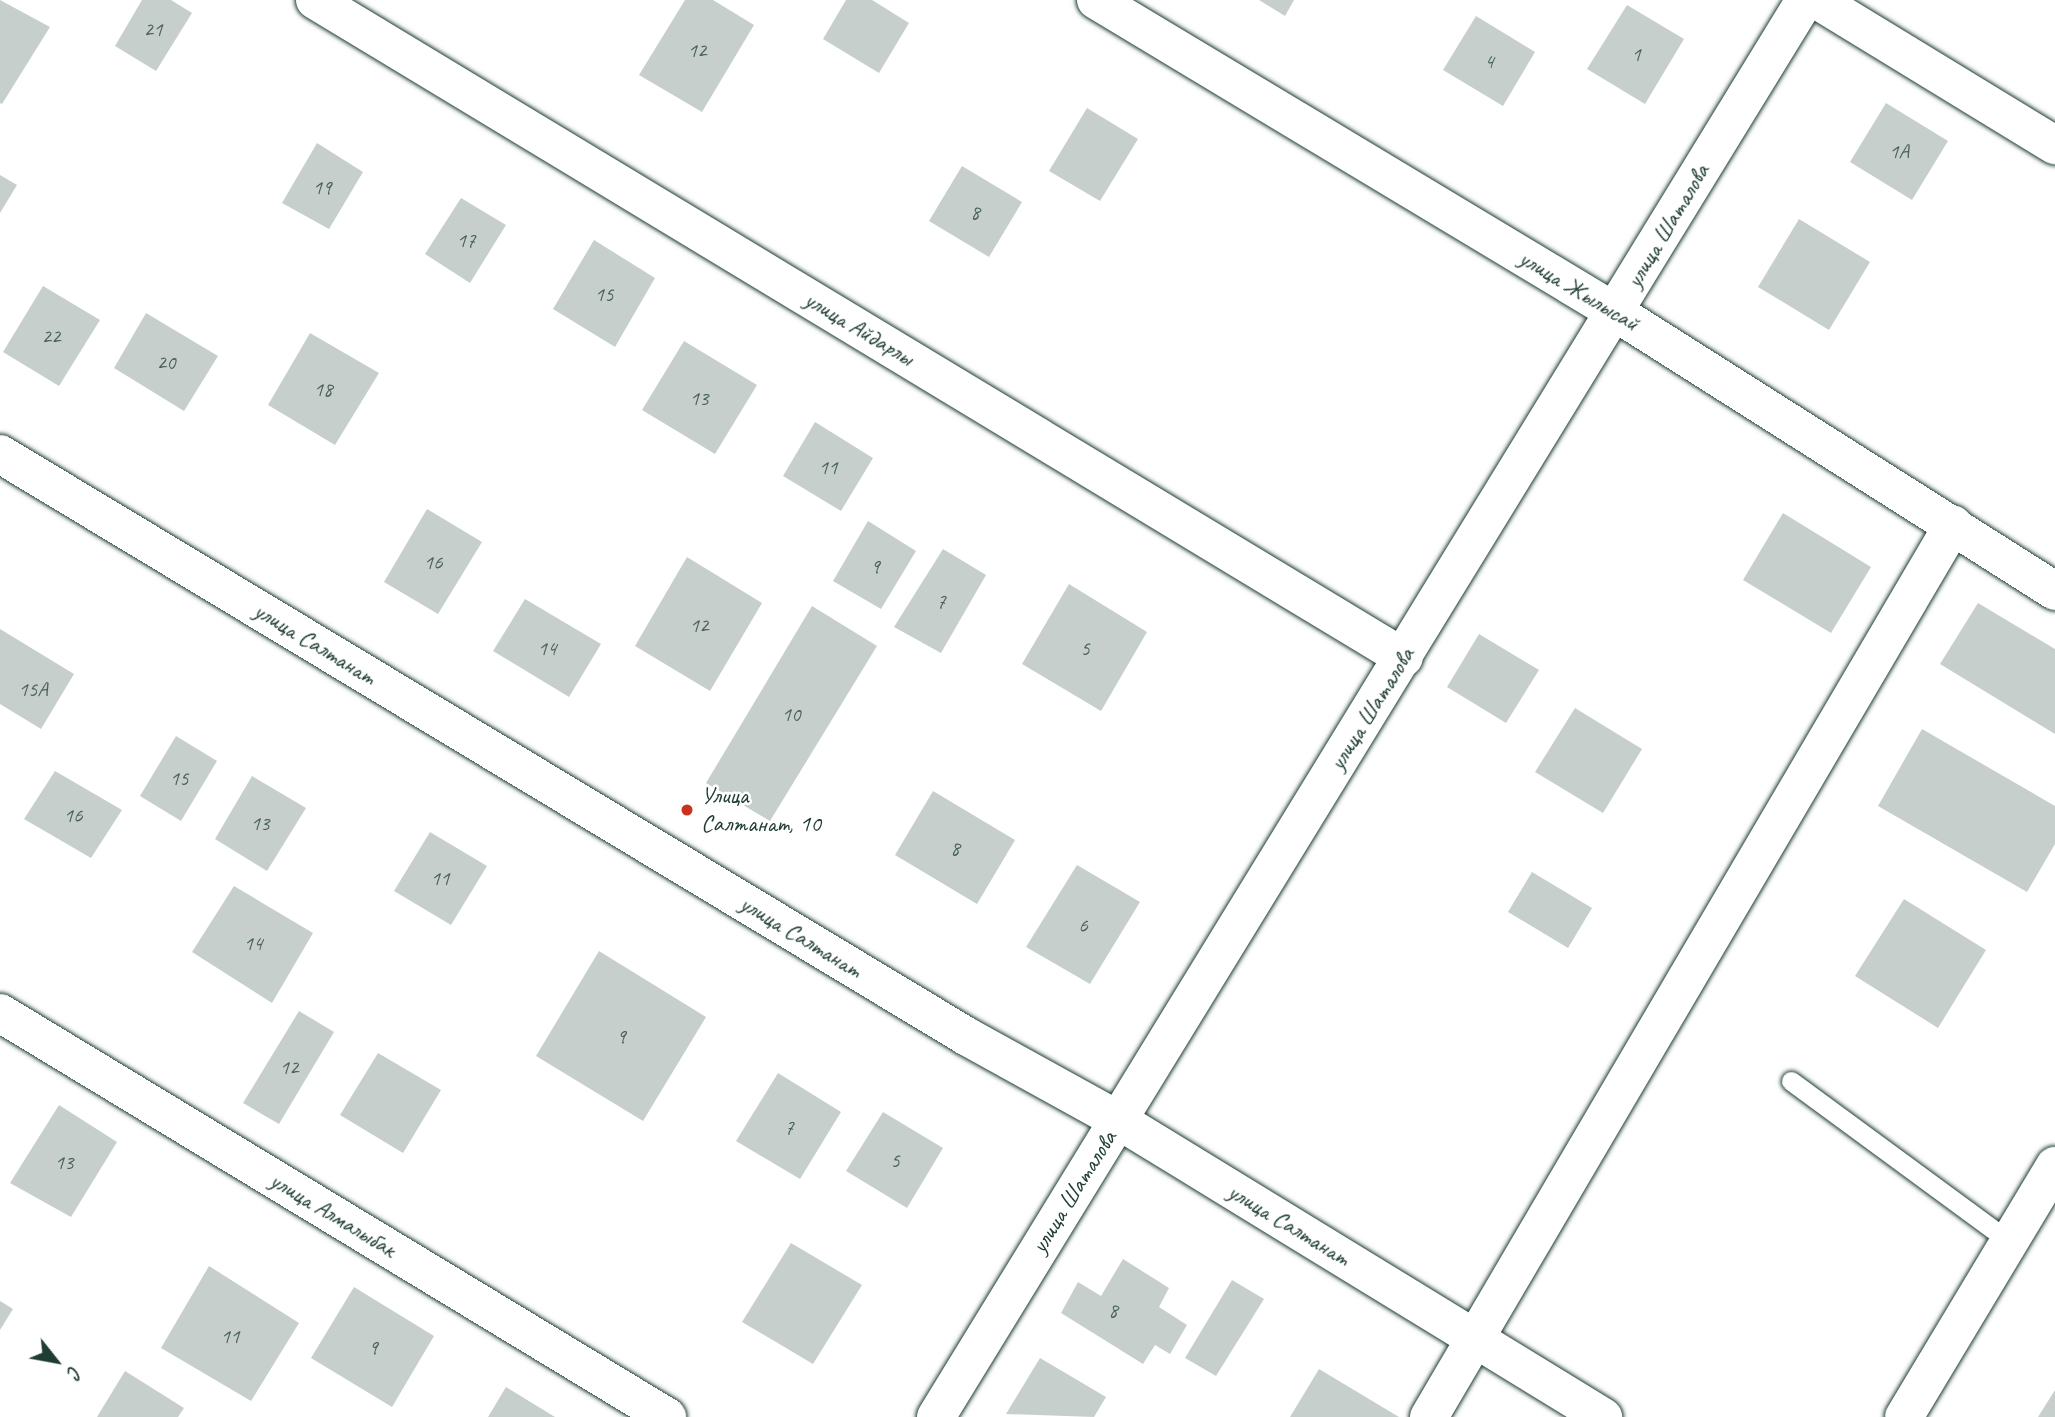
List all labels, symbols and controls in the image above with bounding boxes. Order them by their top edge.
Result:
house number: 21 [144,16,162,42]
house number: 12 [688,37,706,63]
house number: 1 [1631,41,1641,67]
house number: 4 [1484,48,1494,74]
house number: 1А [1889,138,1909,164]
street label: улица Шаталова [1620,160,1716,292]
house number: 19 [313,174,331,200]
house number: 8 [970,199,980,225]
house number: 17 [457,227,475,253]
street label: улица Жылысай [1514,244,1644,338]
house number: 15 [595,281,613,307]
street label: улица Айдарлы [799,285,919,373]
house number: 22 [42,323,60,349]
house number: 20 [157,349,175,375]
house number: 18 [314,376,332,402]
house number: 13 [690,385,708,411]
house number: 11 [819,454,837,480]
house number: 16 [424,549,442,575]
house number: 9 [870,553,880,579]
house number: 7 [936,588,946,614]
street label: улица Салтанат [248,596,382,692]
house number: 12 [690,612,708,638]
house number: 14 [538,635,556,661]
house number: 5 [1080,635,1090,661]
street label: улица Шаталова [1324,643,1420,775]
house number: 15А [18,676,48,702]
house number: 10 [782,701,800,727]
house number: 15 [170,765,188,791]
place label: Улица Салтанат, 10 [701,782,821,838]
house number: 16 [64,802,82,828]
marker: Улица Салтанат, 10 [679,802,695,818]
house number: 13 [251,810,269,836]
house number: 8 [950,835,960,861]
house number: 11 [431,865,449,891]
street label: улица Салтанат [734,889,868,985]
house number: 6 [1078,912,1088,938]
house number: 14 [244,930,262,956]
house number: 9 [616,1023,626,1049]
house number: 12 [280,1054,298,1080]
house number: 7 [784,1114,794,1140]
street label: улица Шаталова [1026,1126,1122,1258]
house number: 5 [890,1147,900,1173]
house number: 13 [55,1149,73,1175]
street label: улица Алмалыбак [264,1165,402,1265]
street label: улица Салтанат [1222,1177,1356,1273]
house number: 8 [1108,1297,1118,1323]
house number: 11 [221,1323,239,1349]
north arrow [21,1326,91,1396]
house number: 9 [368,1334,378,1360]
text: С [61,1362,87,1382]

